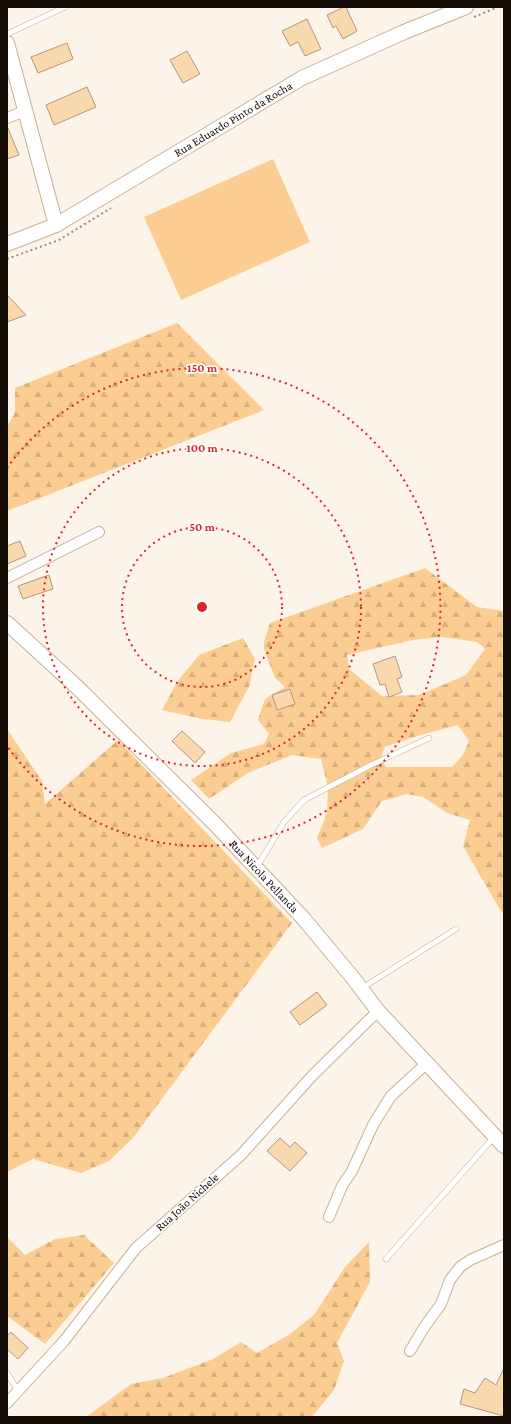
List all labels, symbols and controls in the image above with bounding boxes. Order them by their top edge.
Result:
street label: Rua Eduardo Pinto da Rocha [172,78,295,160]
text: 150 m [187,361,218,375]
text: 100 m [186,441,219,455]
text: 50 m [189,520,216,534]
centre of rings [195,600,209,614]
street label: Rua Nicola Pellanda [226,837,302,916]
street label: Rua João Nichele [153,1170,221,1234]

